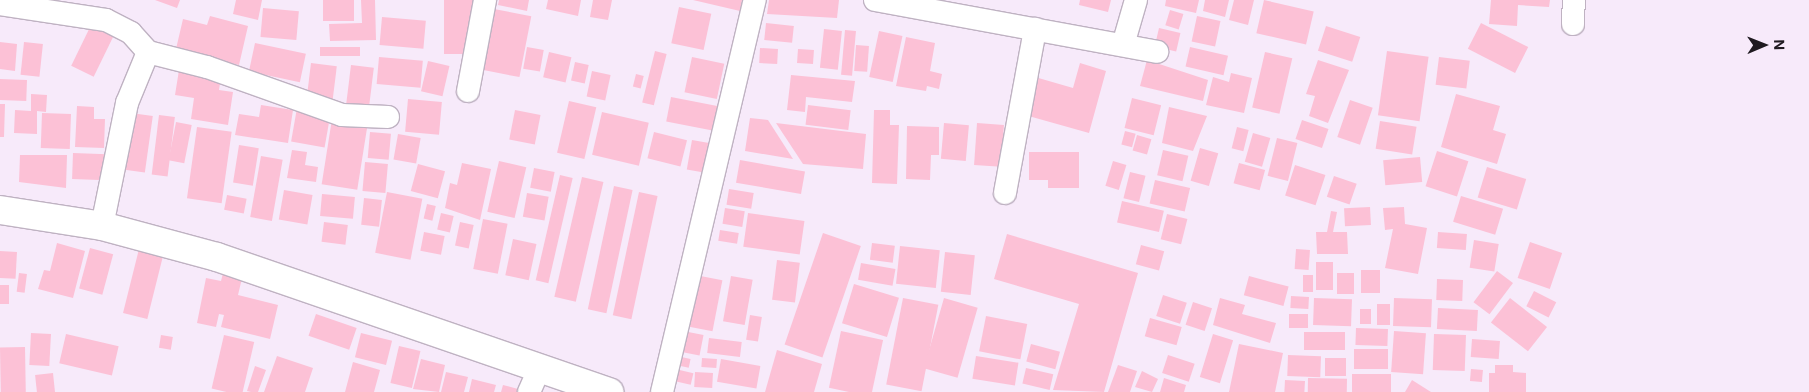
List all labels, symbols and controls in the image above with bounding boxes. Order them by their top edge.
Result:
north arrow [1739,20,1789,70]
text: N [1771,39,1788,50]

